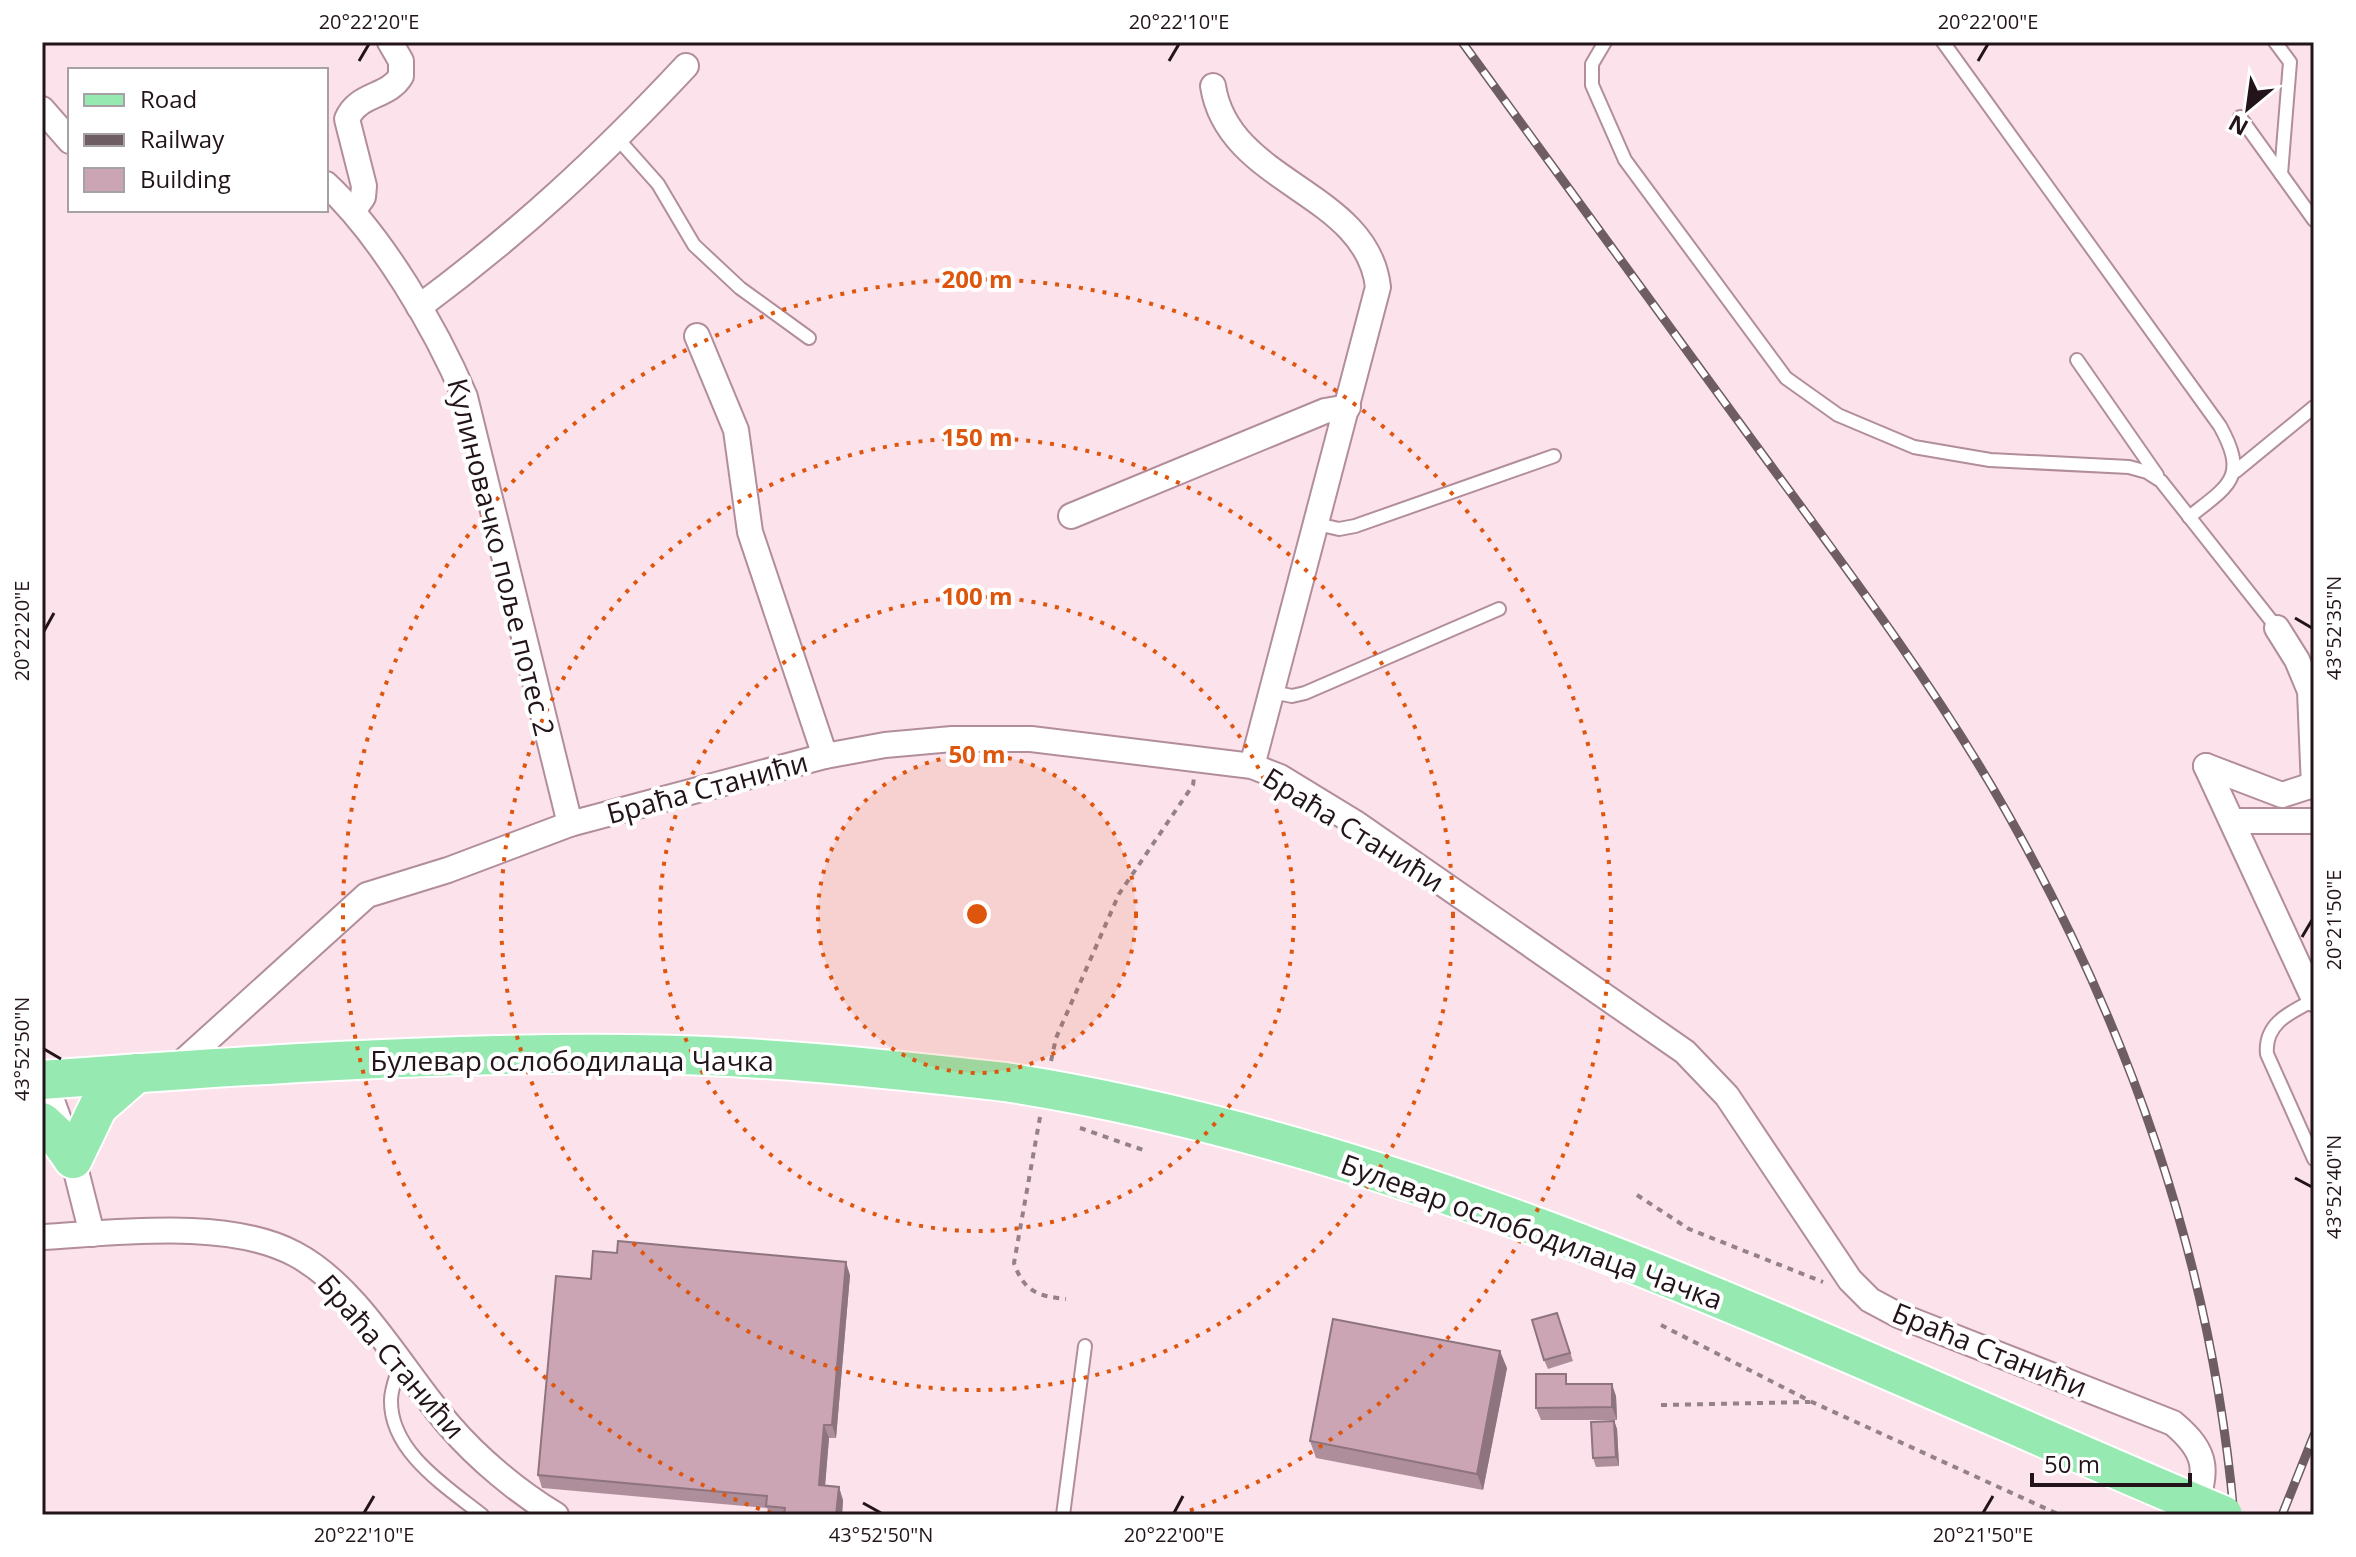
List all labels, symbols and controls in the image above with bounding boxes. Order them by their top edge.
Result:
text: 20°22'20"E [319,8,419,35]
text: 20°22'10"E [1129,8,1229,35]
text: 20°22'00"E [1938,8,2038,35]
legend [68,68,328,212]
north arrow [2208,68,2288,148]
text: Road [140,82,197,115]
text: N [2223,109,2253,144]
text: Railway [140,122,225,155]
text: Building [140,162,231,195]
text: 200 m [942,262,1012,295]
street label: Кулиновачко поље потес 2 [439,374,565,740]
text: 150 m [942,420,1012,453]
text: 43°52'35"N [2320,576,2347,680]
text: 100 m [942,579,1012,612]
text: 20°22'20"E [8,581,35,681]
text: 50 m [948,737,1006,770]
street label: Браћа Станићи [602,742,812,832]
street label: Браћа Станићи [1256,758,1452,900]
text: 20°21'50"E [2320,870,2347,970]
centre of rings [963,900,991,928]
text: 43°52'50"N [8,997,35,1101]
street label: Булевар ослободилаца Чачка [370,1041,774,1079]
text: 43°52'40"N [2320,1135,2347,1239]
street label: Булевар ослободилаца Чачка [1336,1144,1728,1318]
street label: Браћа Станићи [310,1266,474,1446]
street label: Браћа Станићи [1887,1293,2093,1405]
scale bar [2032,1437,2190,1487]
text: 50 m [2044,1447,2100,1480]
text: 20°22'10"E [314,1521,414,1548]
text: 43°52'50"N [829,1521,933,1548]
text: 20°22'00"E [1124,1521,1224,1548]
text: 20°21'50"E [1933,1521,2033,1548]

